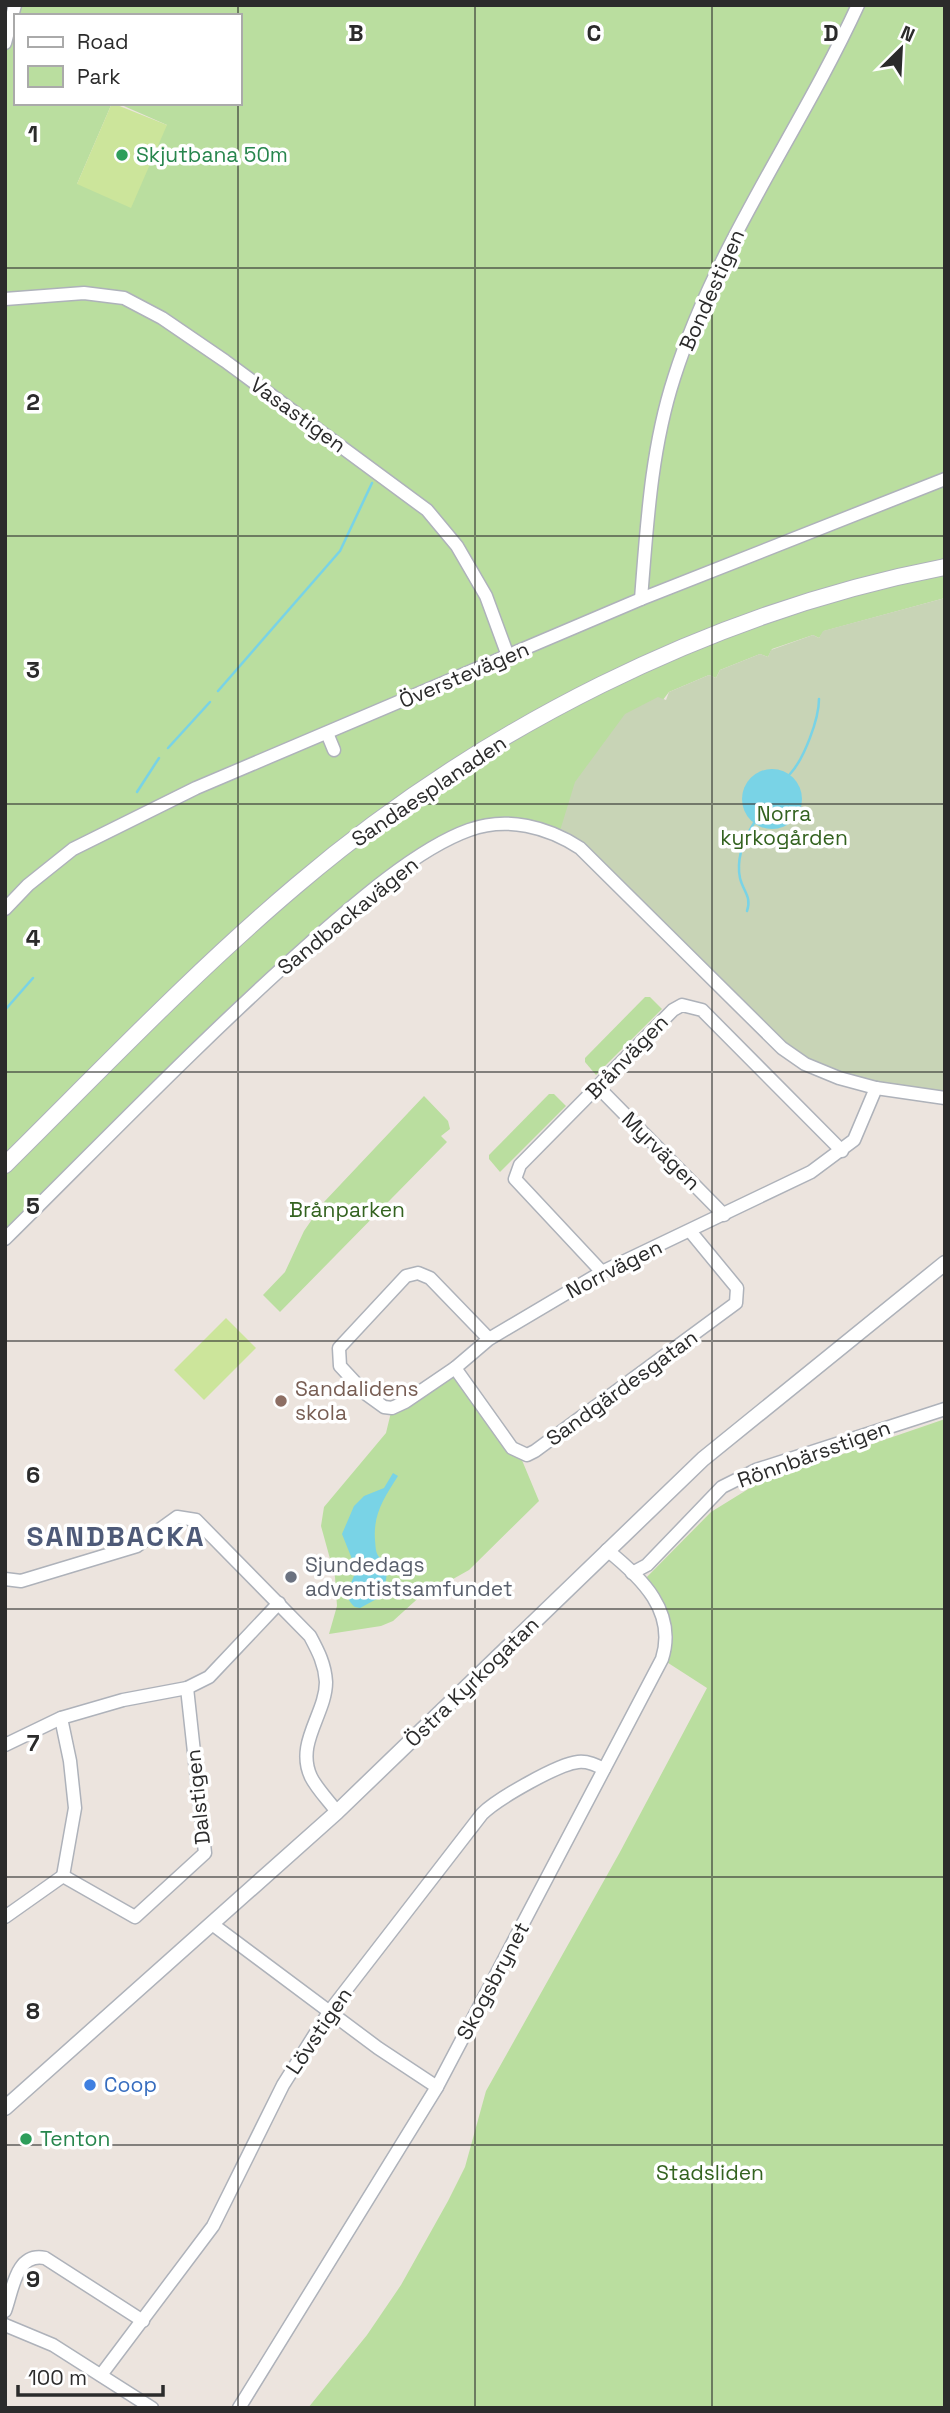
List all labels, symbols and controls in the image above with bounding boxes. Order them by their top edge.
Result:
legend [14,14,242,105]
north arrow [866,14,936,84]
text: B [348,18,364,48]
text: C [587,18,601,48]
text: D [823,18,839,48]
text: N [897,20,919,48]
text: Road [77,28,129,55]
text: Park [77,63,121,90]
text: 1 [28,119,38,149]
place label: Skjutbana 50m [136,141,288,168]
marker: Skjutbana 50m [114,147,130,163]
street label: Bondestigen [673,225,750,355]
street label: Vasastigen [245,371,351,458]
text: 2 [26,387,40,417]
street label: Överstevägen [395,635,533,714]
text: 3 [26,655,40,685]
street label: Sandaesplanaden [346,729,511,852]
park label: Norra kyrkogården [720,800,848,851]
street label: Sandbackavägen [272,851,424,981]
text: 4 [26,923,41,953]
street label: Brånvägen [580,1009,674,1105]
street label: Myrvägen [616,1106,706,1196]
text: 5 [26,1191,40,1221]
park label: Brånparken [289,1196,405,1223]
street label: Norrvägen [561,1233,666,1304]
street label: Sandgärdesgatan [541,1324,703,1452]
place label: Sandalidens skola [295,1375,419,1426]
marker: Sandalidens skola [273,1393,289,1409]
street label: Rönnbärsstigen [734,1413,894,1494]
text: 6 [26,1460,40,1490]
district label: SANDBACKA [27,1518,205,1554]
place label: Sjundedags adventistsamfundet [305,1551,513,1602]
marker: Sjundedags adventistsamfundet [283,1569,299,1585]
street label: Östra Kyrkogatan [399,1611,544,1753]
text: 7 [27,1728,40,1758]
street label: Dalstigen [179,1748,216,1846]
street label: Skogsbrynet [450,1917,535,2044]
street label: Lövstigen [280,1982,358,2079]
text: 8 [26,1996,40,2026]
place label: Coop [104,2071,157,2098]
marker: Coop [82,2077,98,2093]
place label: Tenton [40,2125,110,2152]
marker: Tenton [18,2131,34,2147]
park label: Stadsliden [656,2159,764,2186]
text: 9 [26,2264,40,2294]
scale bar [18,2354,163,2398]
text: 100 m [28,2364,87,2391]

